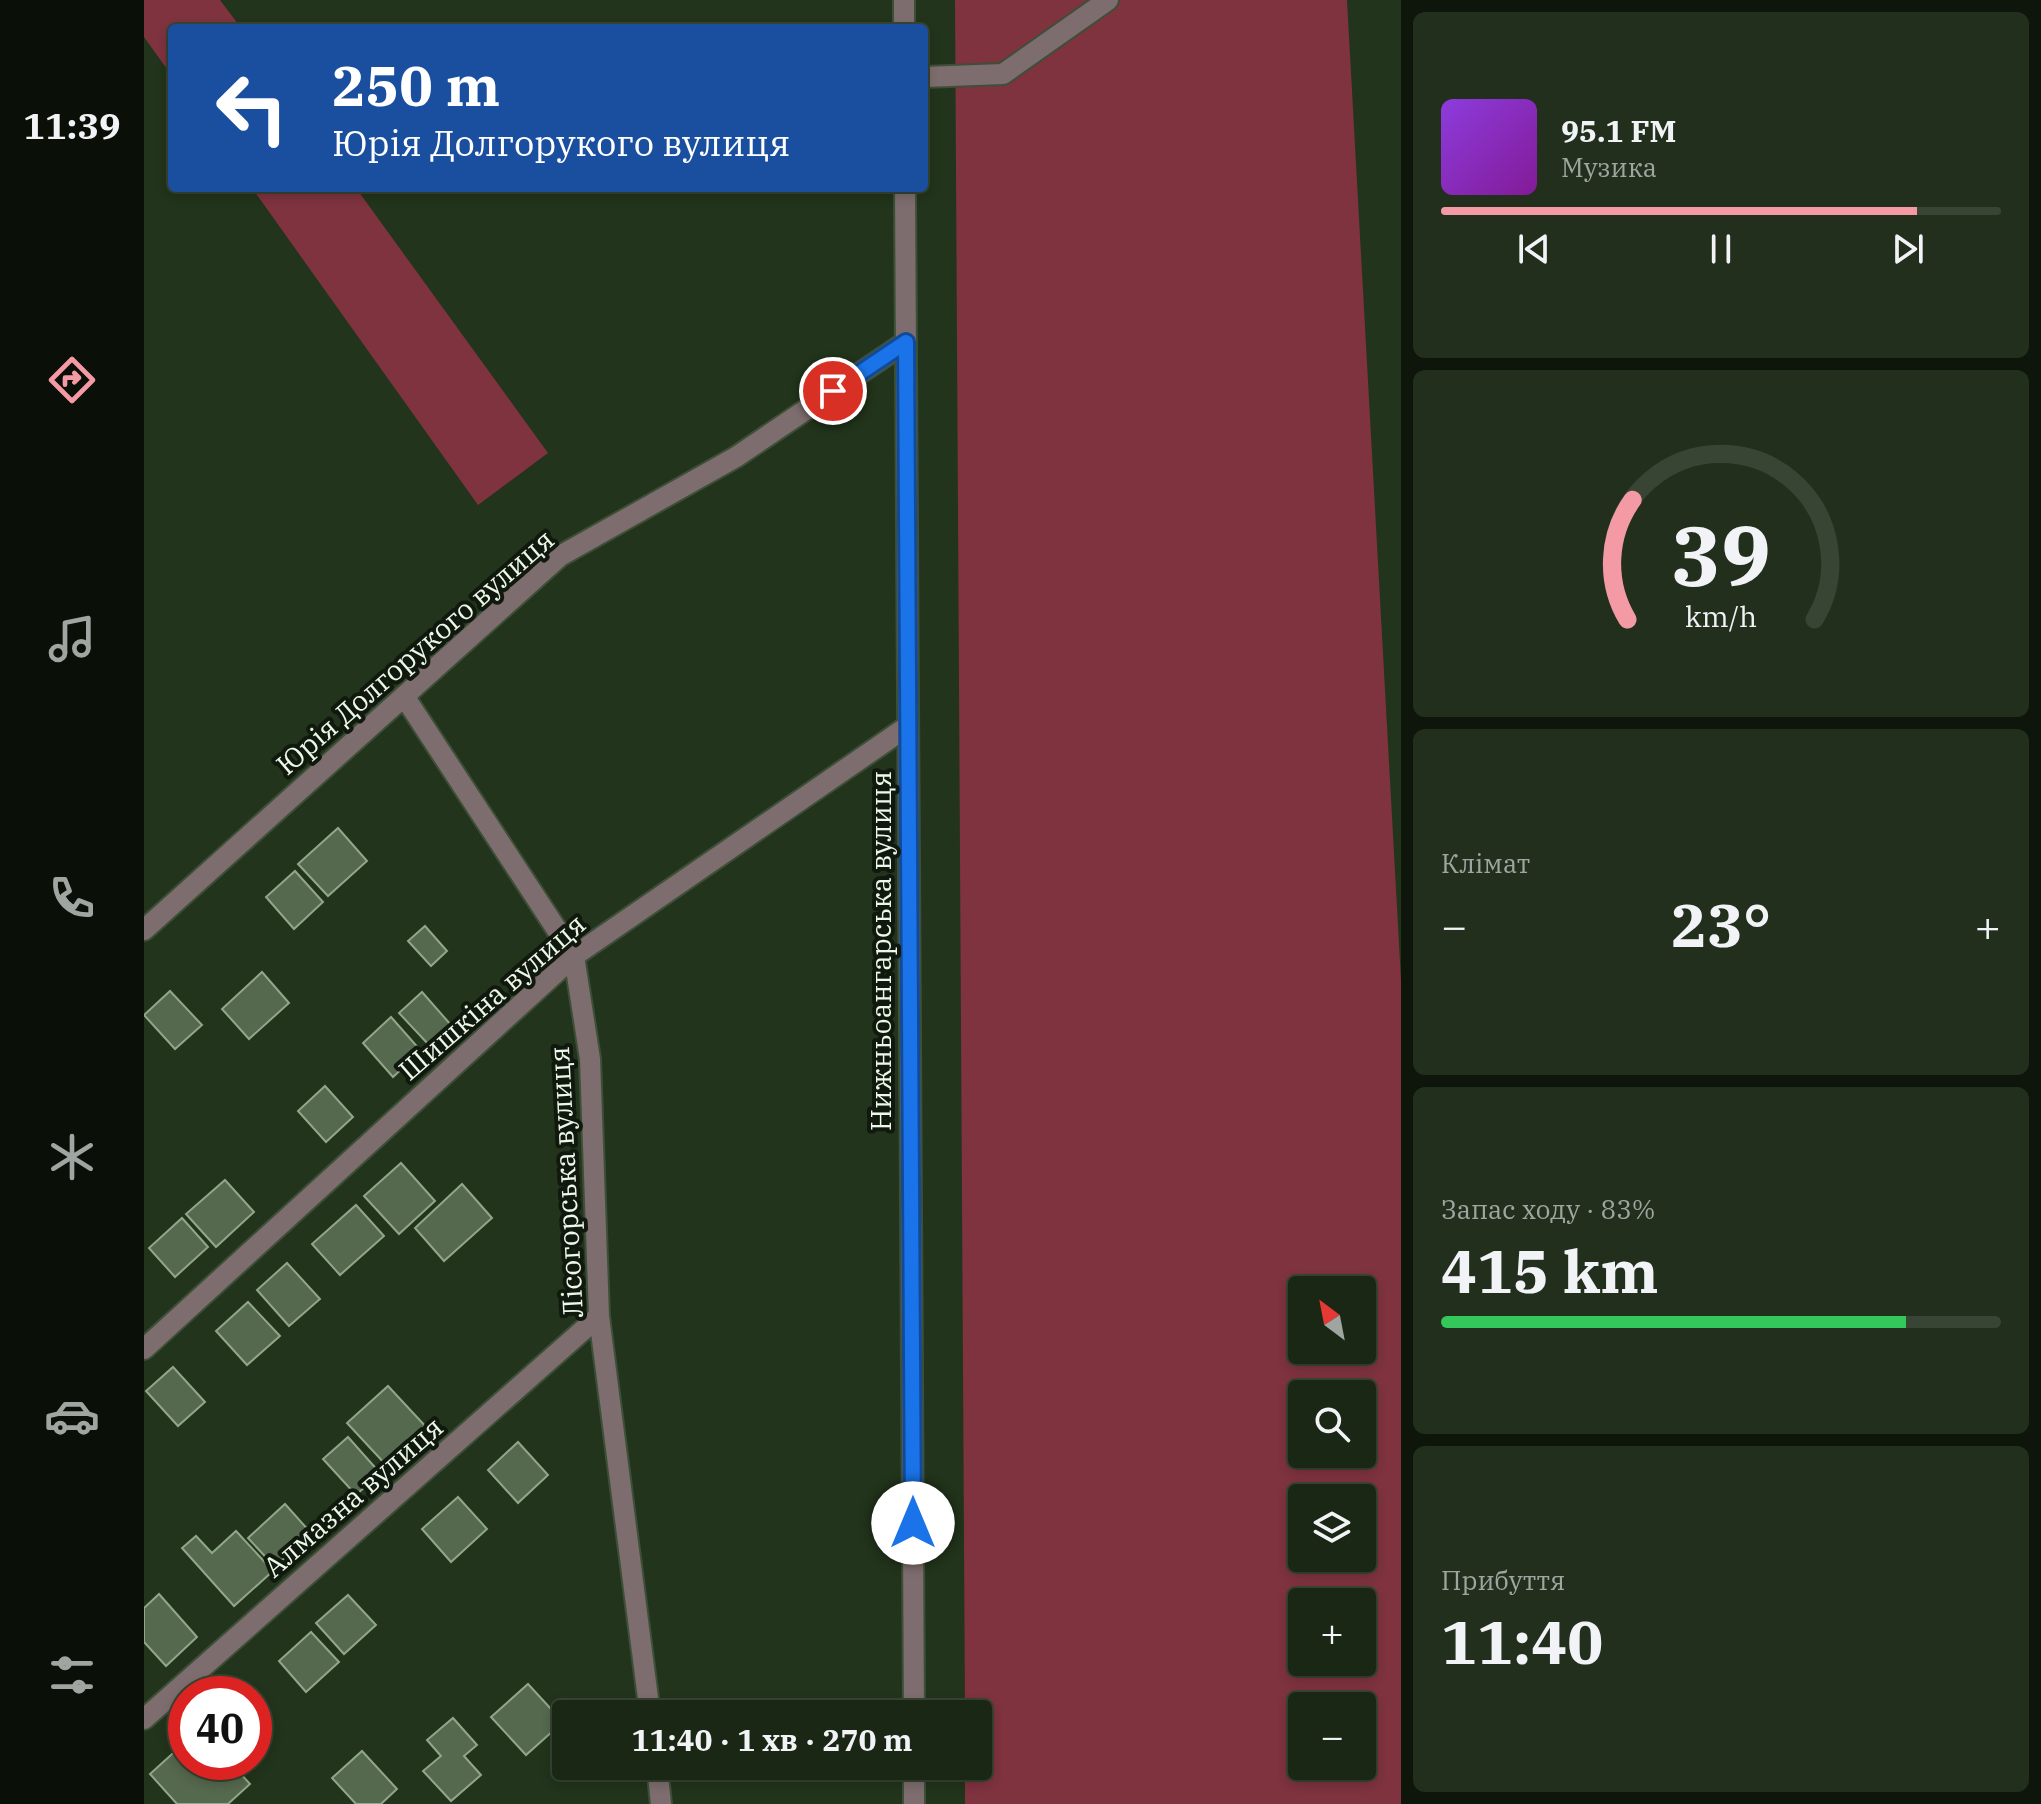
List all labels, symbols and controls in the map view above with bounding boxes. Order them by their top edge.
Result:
text: 250 m [332,49,500,121]
icon: left [200,56,304,160]
text: 11:39 [23,102,121,149]
text: 95.1 FM [1561,111,1676,150]
text: Юрія Долгорукого вулиця [332,119,790,166]
text: Музика [1561,150,1657,184]
icon: previous [1512,227,1556,271]
icon: pause [1699,227,1743,271]
icon: next [1886,227,1930,271]
icon: directions [44,352,100,408]
pin [799,357,867,425]
icon: arrive [811,369,855,413]
text: 39 [1671,500,1771,608]
street label: Юрія Долгорукого вулиця [268,521,561,783]
text: km/h [1685,598,1757,635]
icon: music [44,611,100,667]
street label: Нижньоангарська вулиця [862,771,899,1131]
text: Клімат [1441,846,1530,880]
icon: phone [44,870,100,926]
text: 23° [1671,885,1771,964]
text: − [1441,897,1467,954]
text: + [1975,897,2001,954]
street label: Шишкіна вулиця [390,905,593,1088]
street label: Лісогорська вулиця [540,1045,591,1319]
icon: climate [44,1129,100,1185]
text: Запас ходу · 83% [1441,1192,1656,1226]
text: 415 km [1441,1231,1659,1310]
north arrow [1288,1276,1376,1364]
map controls [1288,1276,1376,1780]
button: search [1288,1380,1376,1468]
icon: car [44,1388,100,1444]
street label: Алмазна вулиця [255,1408,450,1585]
position arrow [871,1481,955,1565]
button: layers [1288,1484,1376,1572]
text: Прибуття [1441,1563,1565,1597]
button: + [1288,1588,1376,1676]
text: 11:40 [1441,1602,1603,1681]
icon: filters [44,1647,100,1703]
speed limit sign: 40 [168,1676,272,1780]
button: − [1288,1692,1376,1780]
text: 11:40 · 1 хв · 270 m [632,1720,912,1759]

